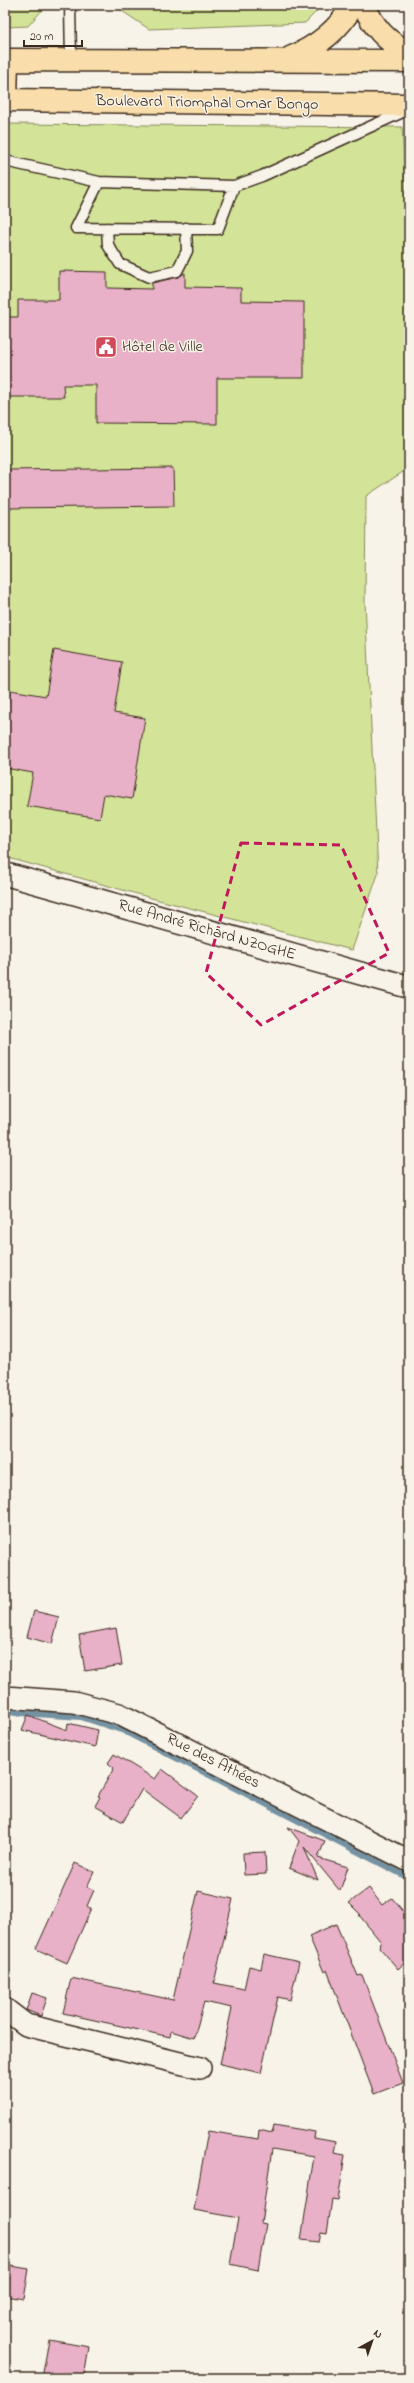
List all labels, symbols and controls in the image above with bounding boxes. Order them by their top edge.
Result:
scale bar [24,22,82,48]
text: 20 m [30,28,53,46]
street label: Boulevard Triomphal Omar Bongo [94,89,319,117]
public building icon: Hôtel de Ville [93,334,119,360]
place label: Hôtel de Ville [122,335,204,359]
street label: Rue André Richard NZOGHE [115,893,299,967]
street label: Rue des Athées [162,1727,264,1795]
north arrow [352,2321,392,2361]
text: N [370,2326,386,2343]

